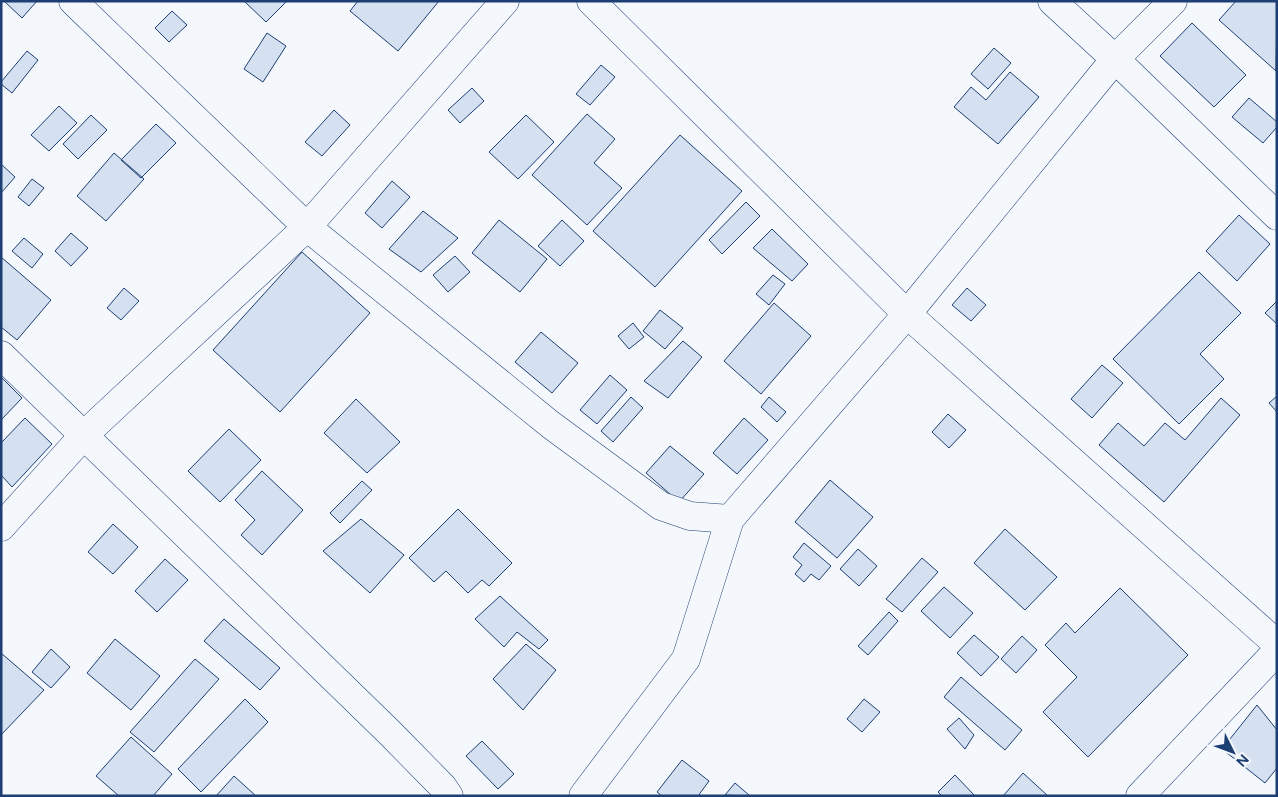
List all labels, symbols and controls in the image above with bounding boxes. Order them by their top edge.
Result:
north arrow [1208,727,1258,777]
text: N [1232,751,1252,770]

